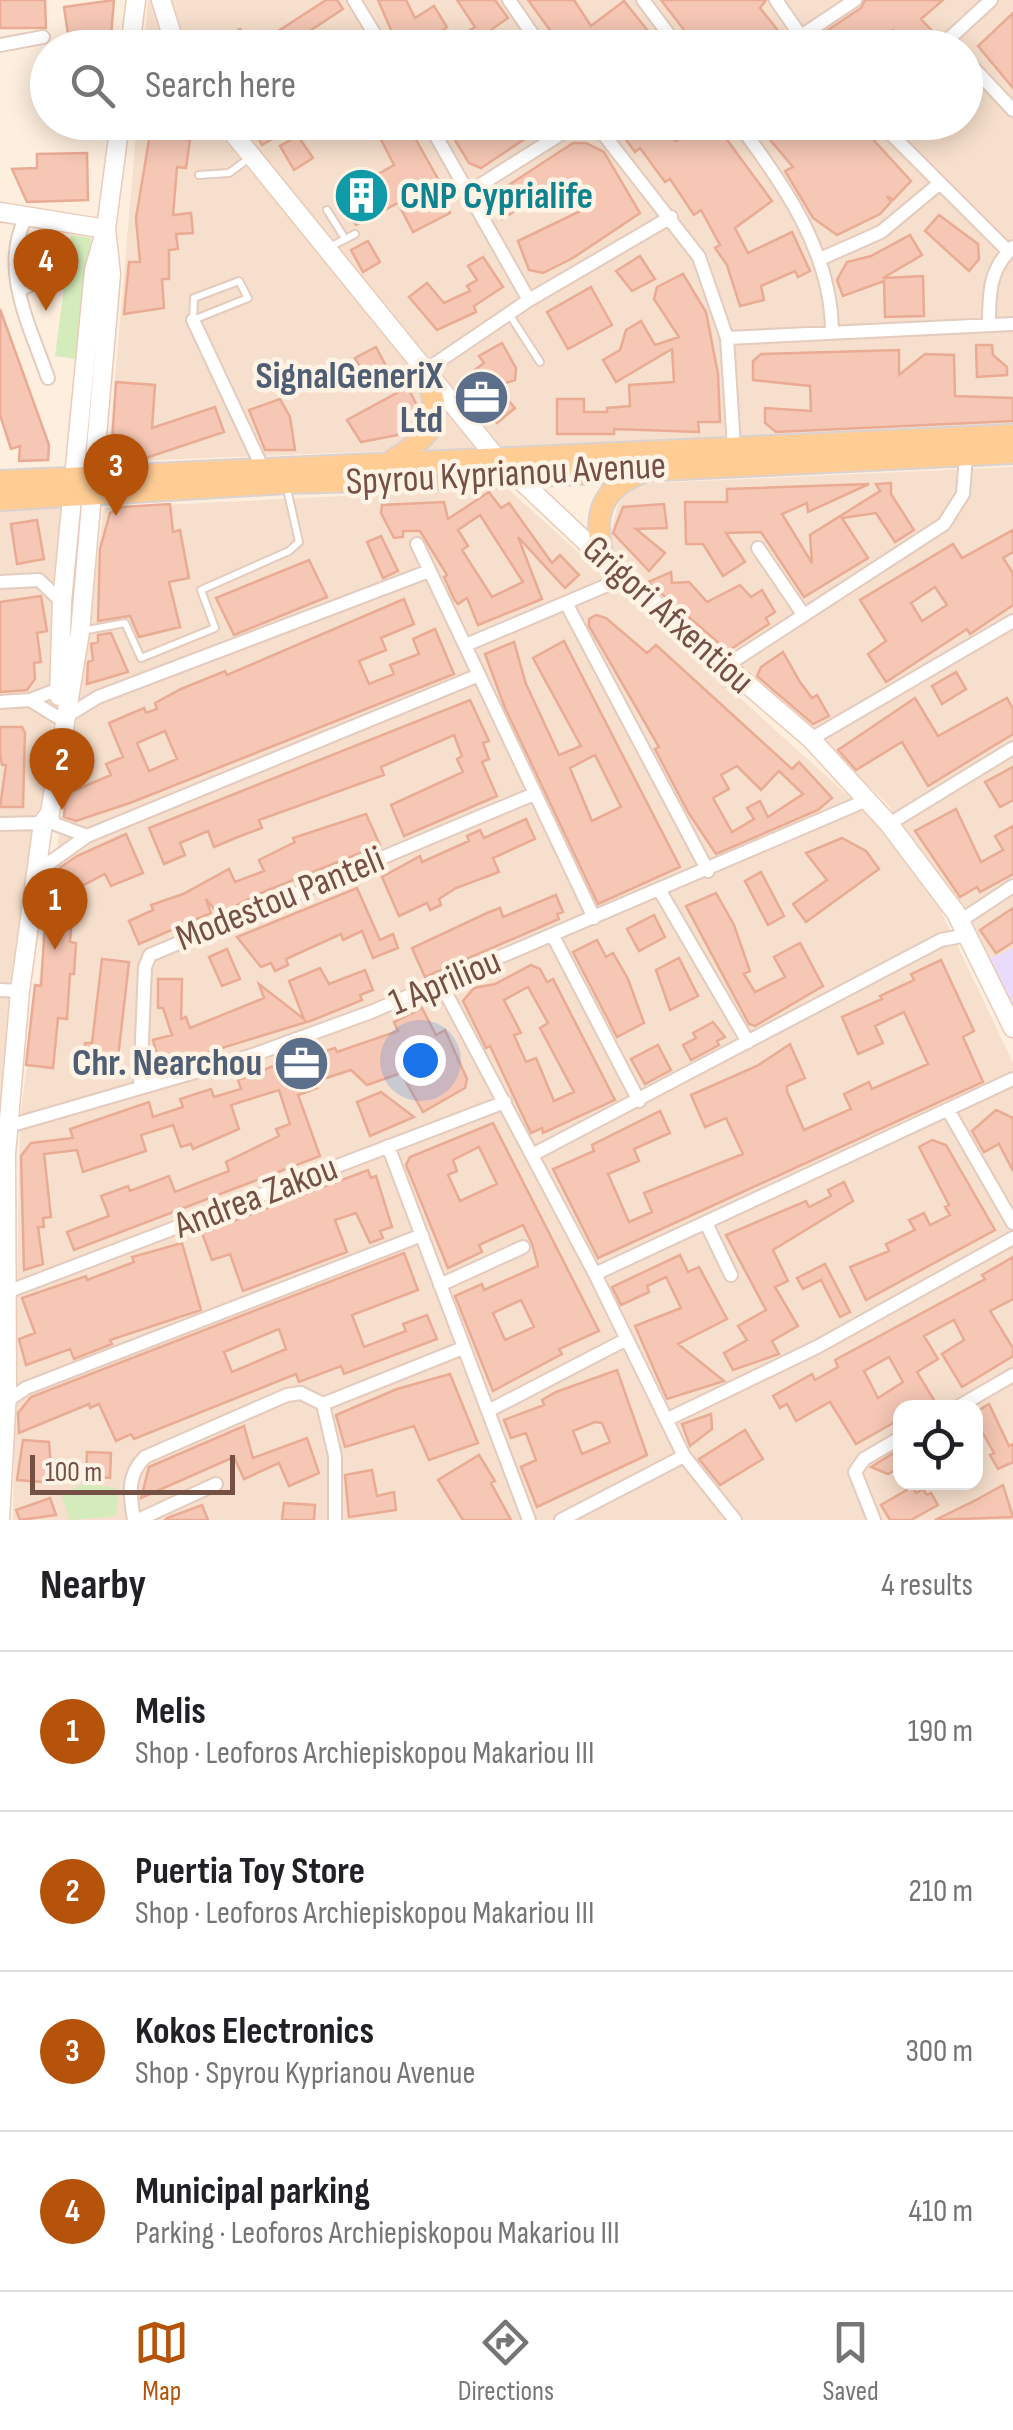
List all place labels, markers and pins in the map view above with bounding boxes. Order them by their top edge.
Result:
building icon: CNP Cyprialife [331,166,391,226]
place label: CNP Cyprialife [400,174,593,219]
pin: 4 [13,228,78,311]
place label: SignalGeneriX Ltd [256,354,443,443]
office icon: SignalGeneriX Ltd [452,368,512,428]
pin: 3 [84,434,148,516]
pin: 2 [30,728,94,810]
pin: 1 [22,868,88,950]
office icon: Chr. Nearchou [271,1033,331,1093]
place label: Chr. Nearchou [72,1041,262,1086]

